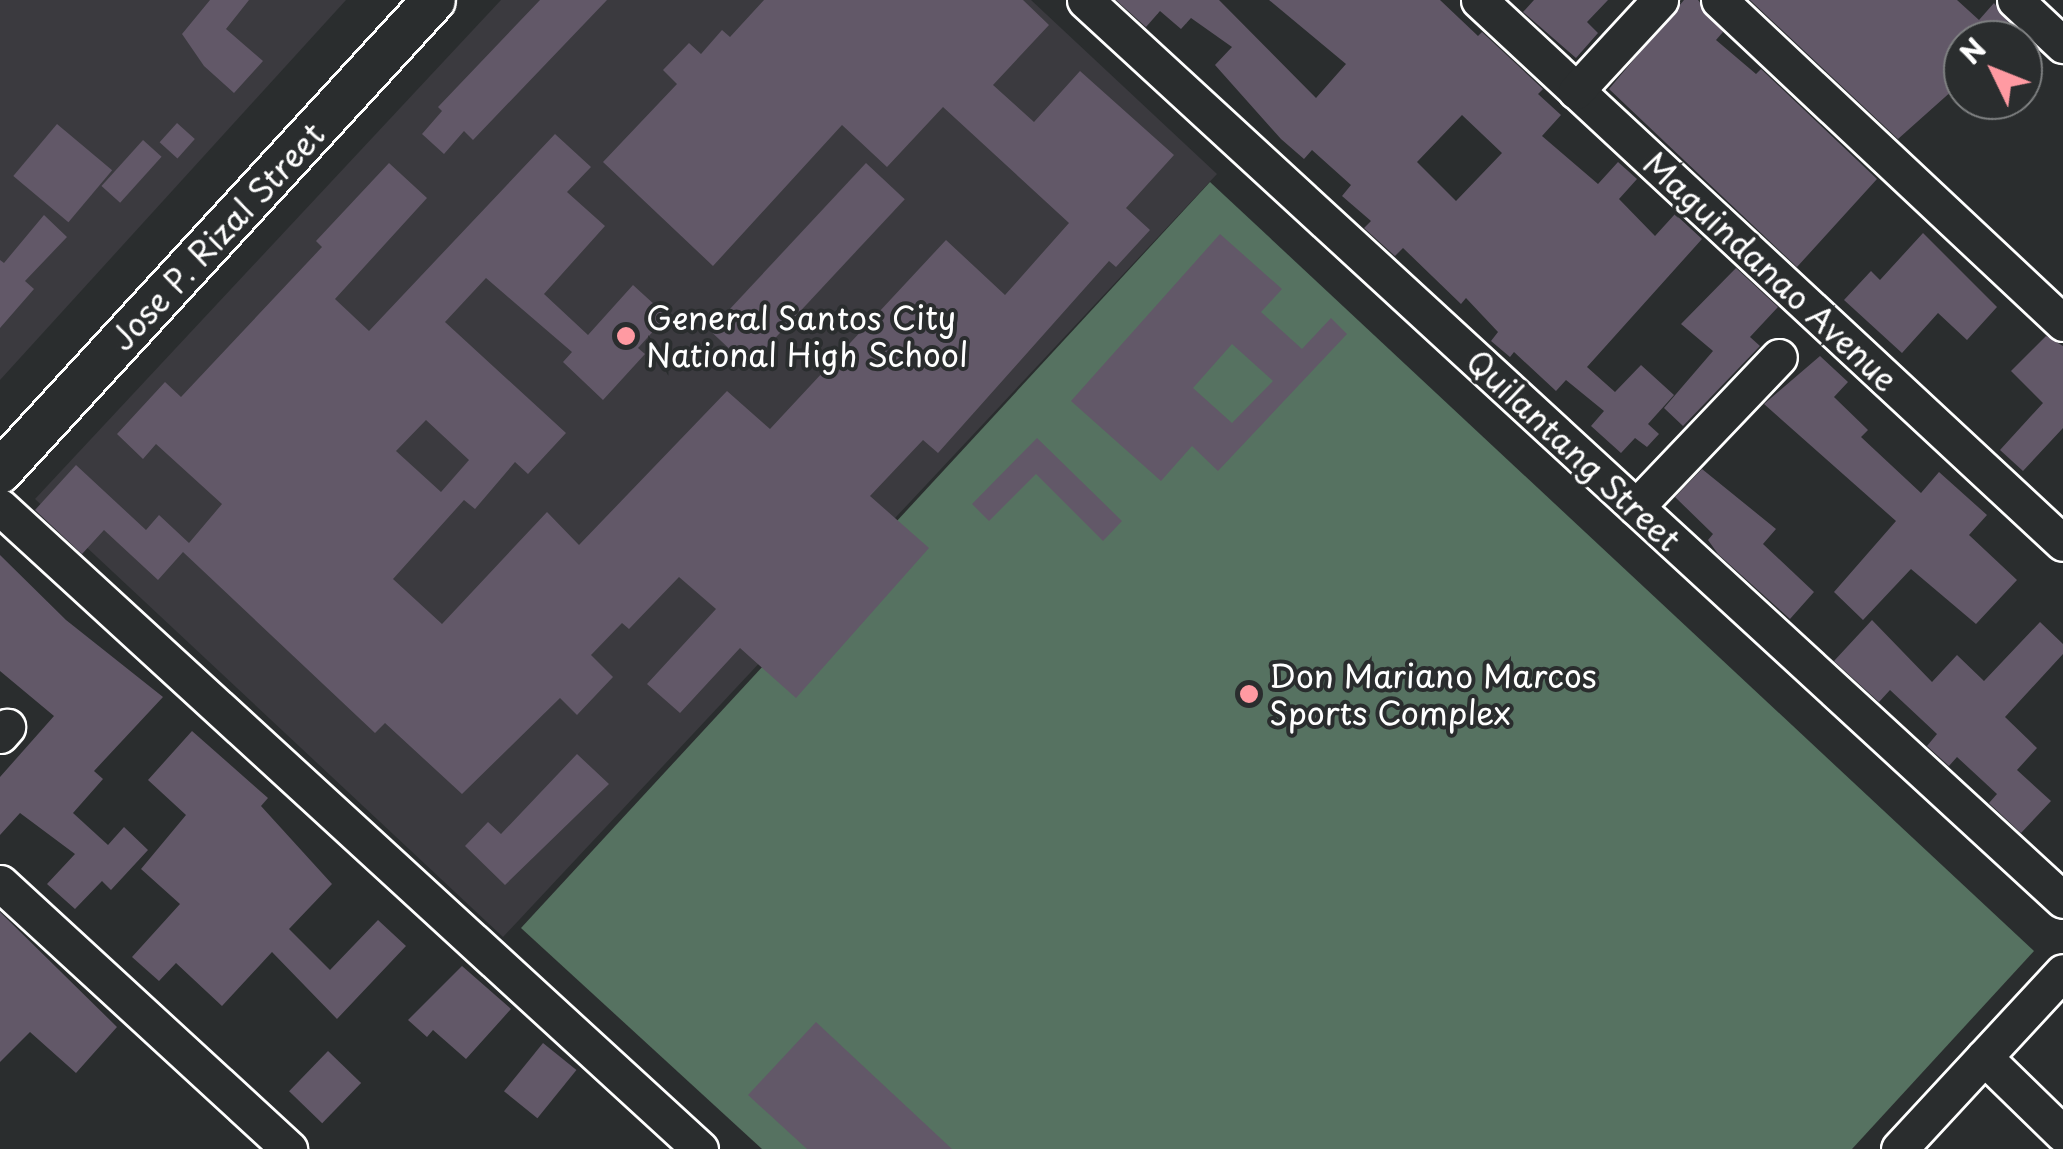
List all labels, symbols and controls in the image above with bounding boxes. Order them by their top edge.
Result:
north arrow [1943,20,2043,120]
text: N [1949,28,1995,73]
street label: Jose P. Rizal Street [102,115,332,357]
street label: Maguindanao Avenue [1636,143,1906,399]
place label: General Santos City National High School [646,299,970,374]
marker: General Santos City National High School [615,325,637,347]
street label: Quilantang Street [1459,341,1689,559]
place label: Don Mariano Marcos Sports Complex [1269,657,1595,732]
marker: Don Mariano Marcos Sports Complex [1238,683,1260,705]

